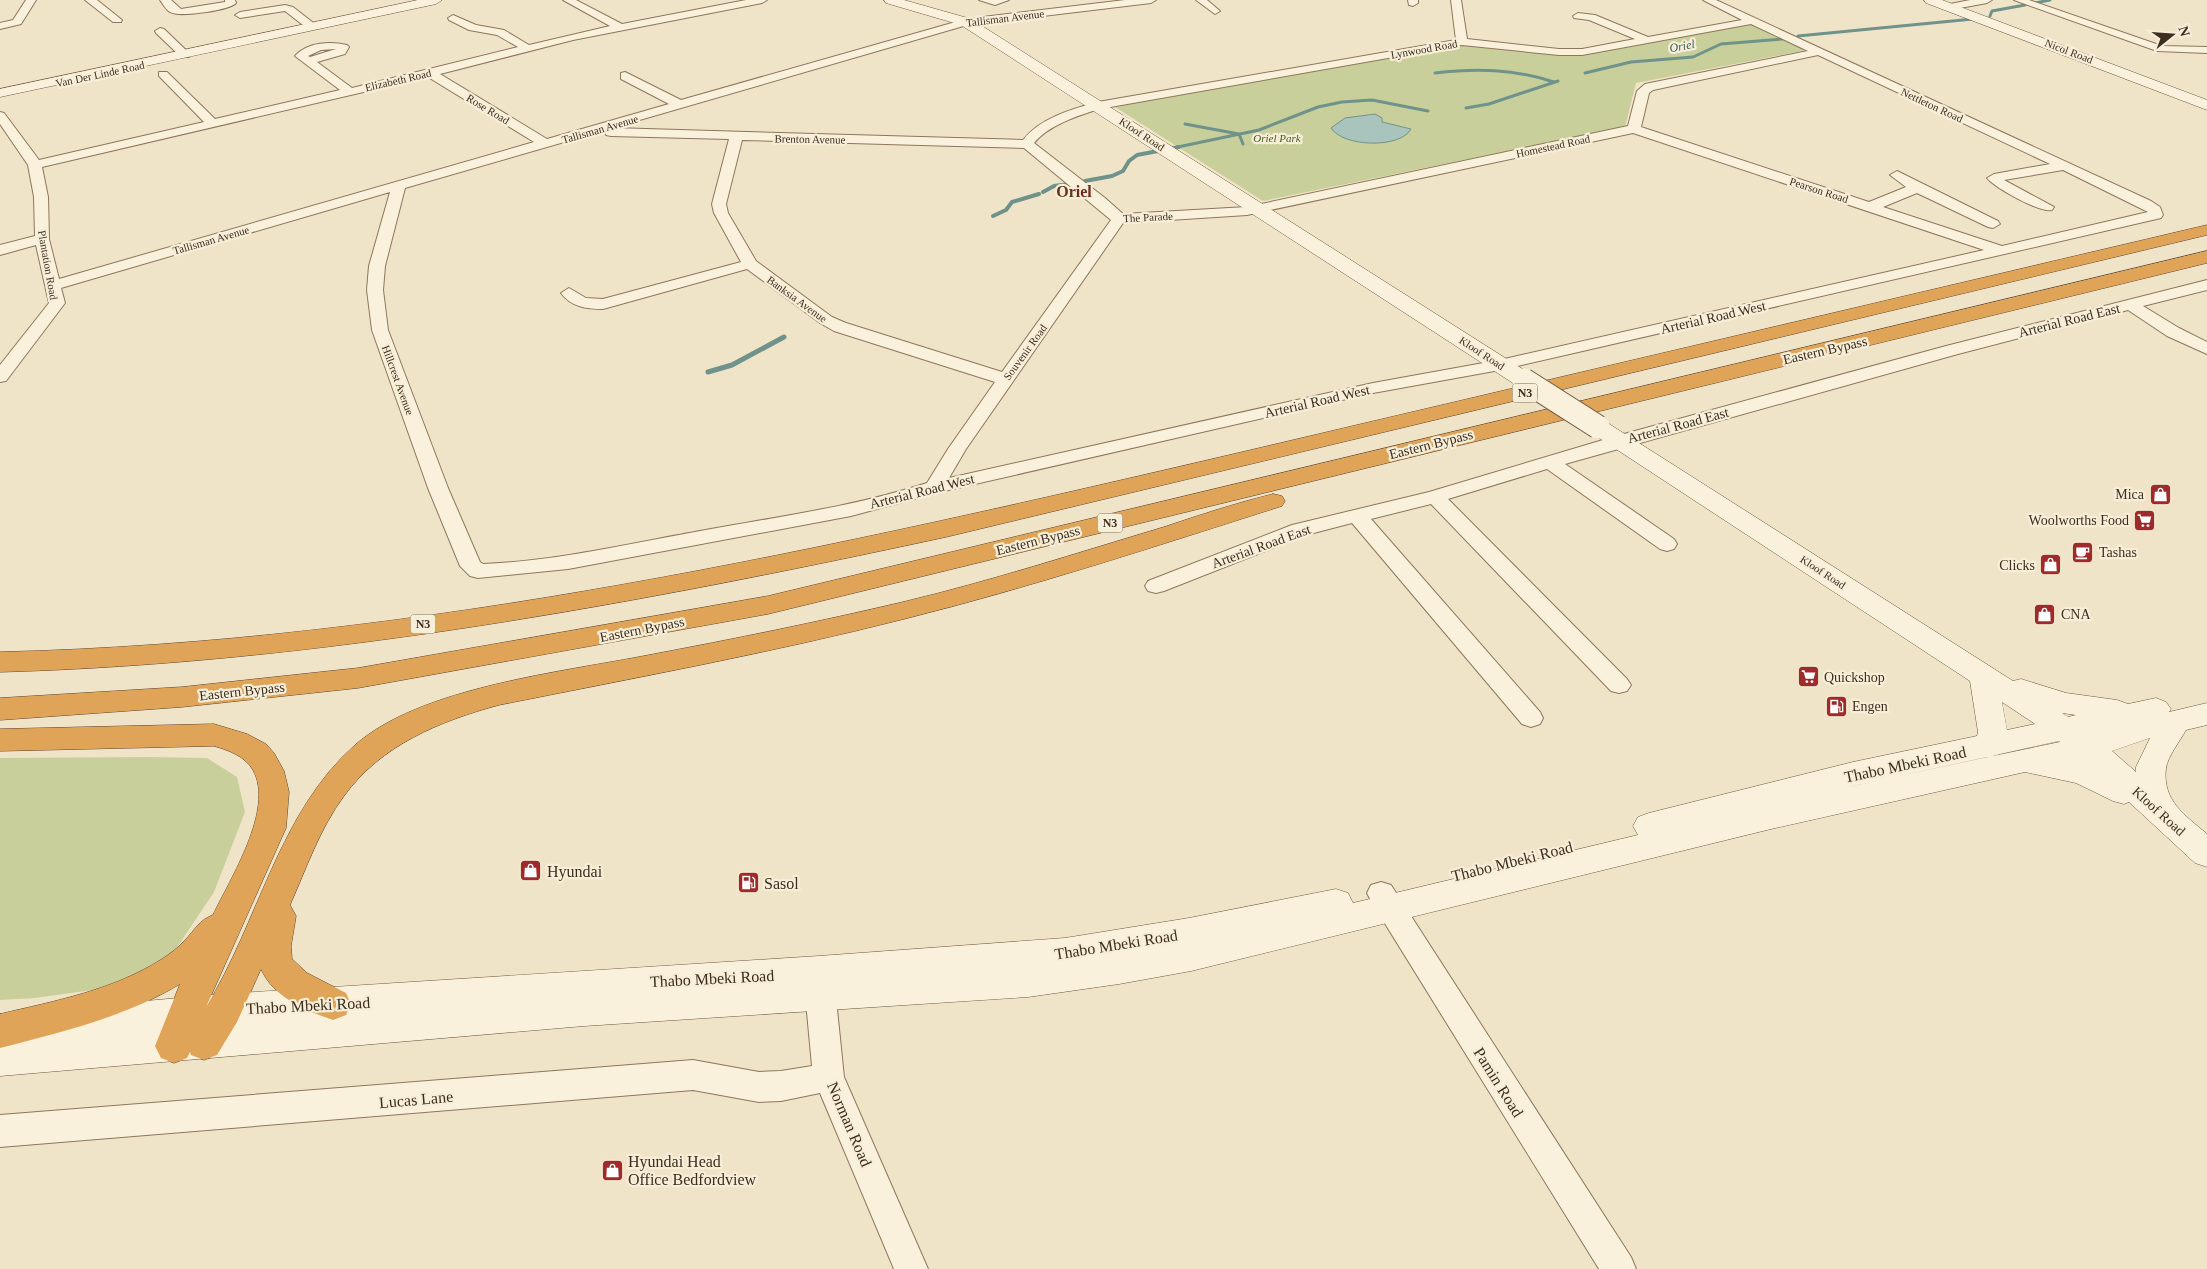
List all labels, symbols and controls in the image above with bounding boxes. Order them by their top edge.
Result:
street label: Tallisman Avenue [965,7,1045,29]
north arrow [2147,10,2197,60]
text: N [2175,24,2193,38]
street label: Nicol Road [2043,36,2095,66]
street label: Lynwood Road [1390,37,1459,61]
water label: Oriel [1668,37,1696,55]
street label: Van Der Linde Road [54,59,146,89]
street label: Elizabeth Road [364,66,433,93]
street label: Nettleton Road [1899,85,1965,125]
street label: Rose Road [464,92,512,127]
street label: Tallisman Avenue [560,112,640,146]
street label: Kloof Road [1117,115,1167,153]
street label: Brenton Avenue [774,132,846,146]
park label: Oriel Park [1253,132,1302,144]
street label: Homestead Road [1515,132,1592,160]
street label: Pearson Road [1788,175,1850,205]
district label: Oriel [1056,183,1092,200]
street label: The Parade [1123,210,1173,224]
street label: Tallisman Avenue [171,223,251,257]
street label: Plantation Road [36,229,60,301]
street label: Banksia Avenue [765,273,829,325]
street label: Arterial Road West [1659,298,1767,337]
street label: Arterial Road East [2017,301,2122,340]
street label: Souvenir Road [1001,322,1049,382]
street label: Kloof Road [1457,334,1507,372]
street label: Eastern Bypass [1782,334,1869,367]
street label: Hillcrest Avenue [380,343,416,417]
street label: Arterial Road West [1263,382,1371,421]
road number: N3 [1512,383,1538,402]
street label: Arterial Road East [1626,405,1730,446]
street label: Eastern Bypass [1388,427,1475,462]
street label: Arterial Road West [868,471,976,512]
shop icon: Mica [2148,482,2172,506]
place label: Mica [2115,487,2145,502]
supermarket icon: Woolworths Food [2133,508,2157,532]
place label: Woolworths Food [2029,513,2129,528]
road number: N3 [1098,514,1122,532]
street label: Arterial Road East [1210,522,1313,571]
street label: Eastern Bypass [995,523,1082,558]
cafe icon: Tashas [2071,540,2095,564]
place label: Tashas [2099,545,2137,560]
street label: Kloof Road [1798,553,1848,591]
shop icon: Clicks [2039,553,2063,577]
place label: Clicks [1999,558,2035,573]
shop icon: CNA [2033,602,2057,626]
place label: CNA [2061,607,2091,622]
road number: N3 [410,614,436,634]
street label: Eastern Bypass [598,614,686,645]
supermarket icon: Quickshop [1796,665,1820,689]
place label: Quickshop [1824,670,1885,685]
street label: Eastern Bypass [199,680,286,703]
fuel station icon: Engen [1824,694,1848,718]
place label: Engen [1852,699,1888,714]
street label: Thabo Mbeki Road [1842,743,1968,786]
street label: Kloof Road [2129,784,2188,839]
street label: Thabo Mbeki Road [1450,838,1575,885]
shop icon: Hyundai [519,859,543,883]
place label: Hyundai [547,863,603,881]
fuel station icon: Sasol [736,871,760,895]
place label: Sasol [764,875,799,892]
street label: Thabo Mbeki Road [1053,926,1179,963]
street label: Thabo Mbeki Road [649,967,775,990]
street label: Thabo Mbeki Road [245,994,371,1017]
street label: Pamin Road [1471,1044,1527,1120]
street label: Norman Road [824,1079,875,1169]
street label: Lucas Lane [378,1088,454,1111]
place label: Hyundai Head Office Bedfordview [628,1153,757,1188]
shop icon: Hyundai Head Office Bedfordview [600,1158,624,1182]

